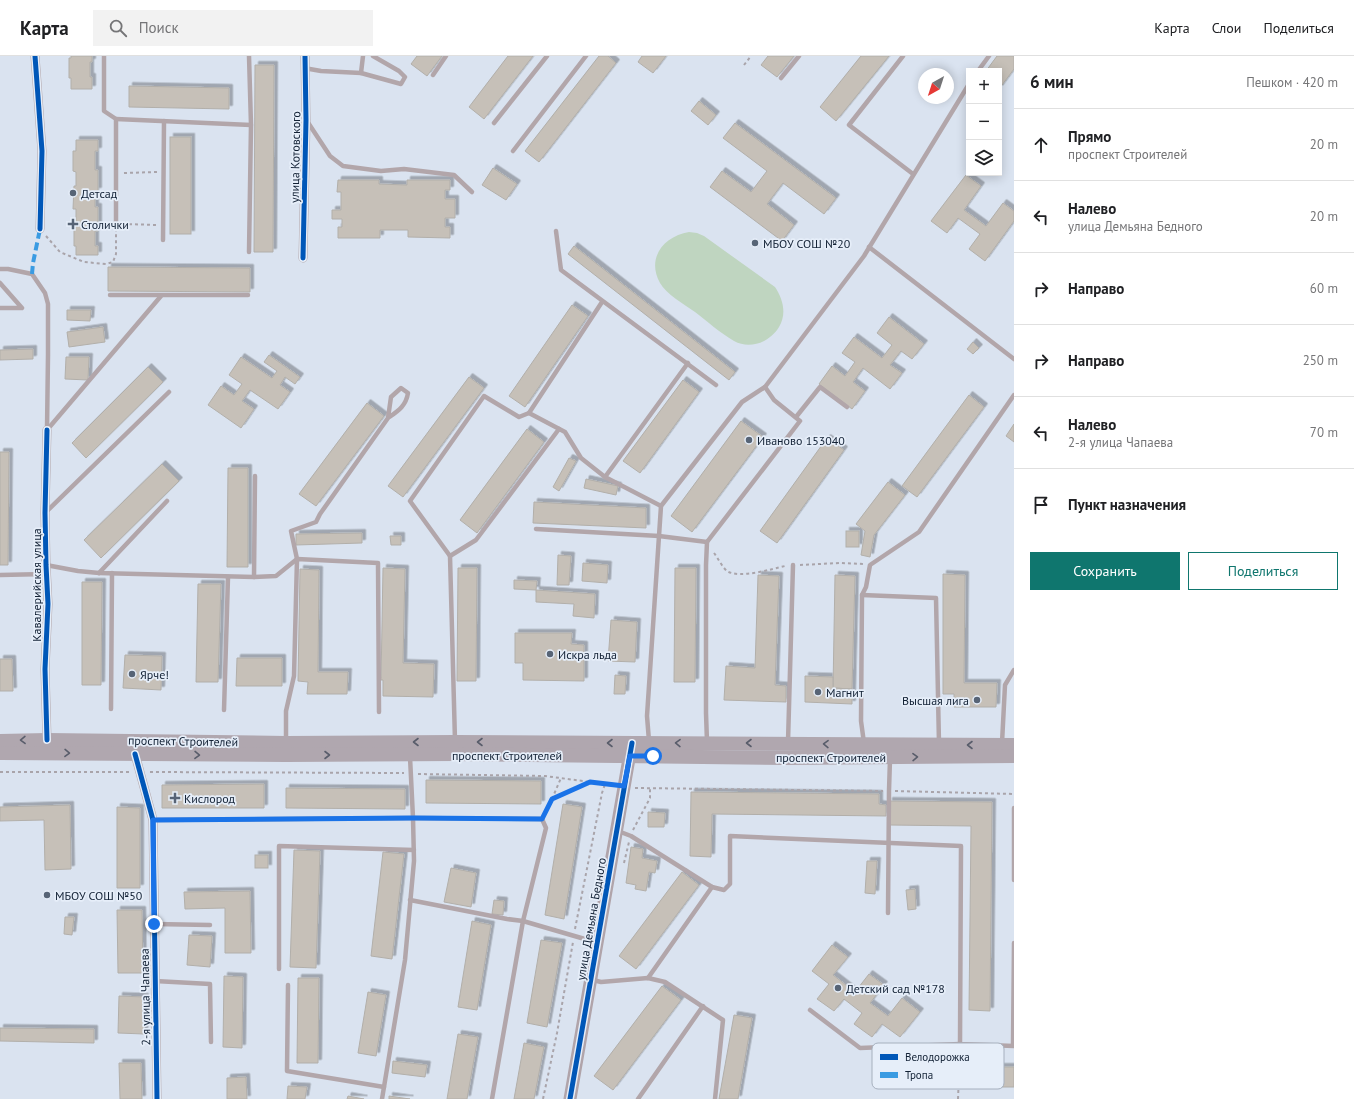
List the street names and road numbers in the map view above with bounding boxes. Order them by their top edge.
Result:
street label: улица Котовского [287,111,303,203]
street label: Кавалерийская улица [29,528,44,642]
street label: проспект Строителей [128,733,238,749]
street label: проспект Строителей [452,748,562,763]
street label: проспект Строителей [776,750,886,765]
street label: улица Демьяна Бедного [573,856,609,982]
street label: 2-я улица Чапаева [137,948,153,1046]

